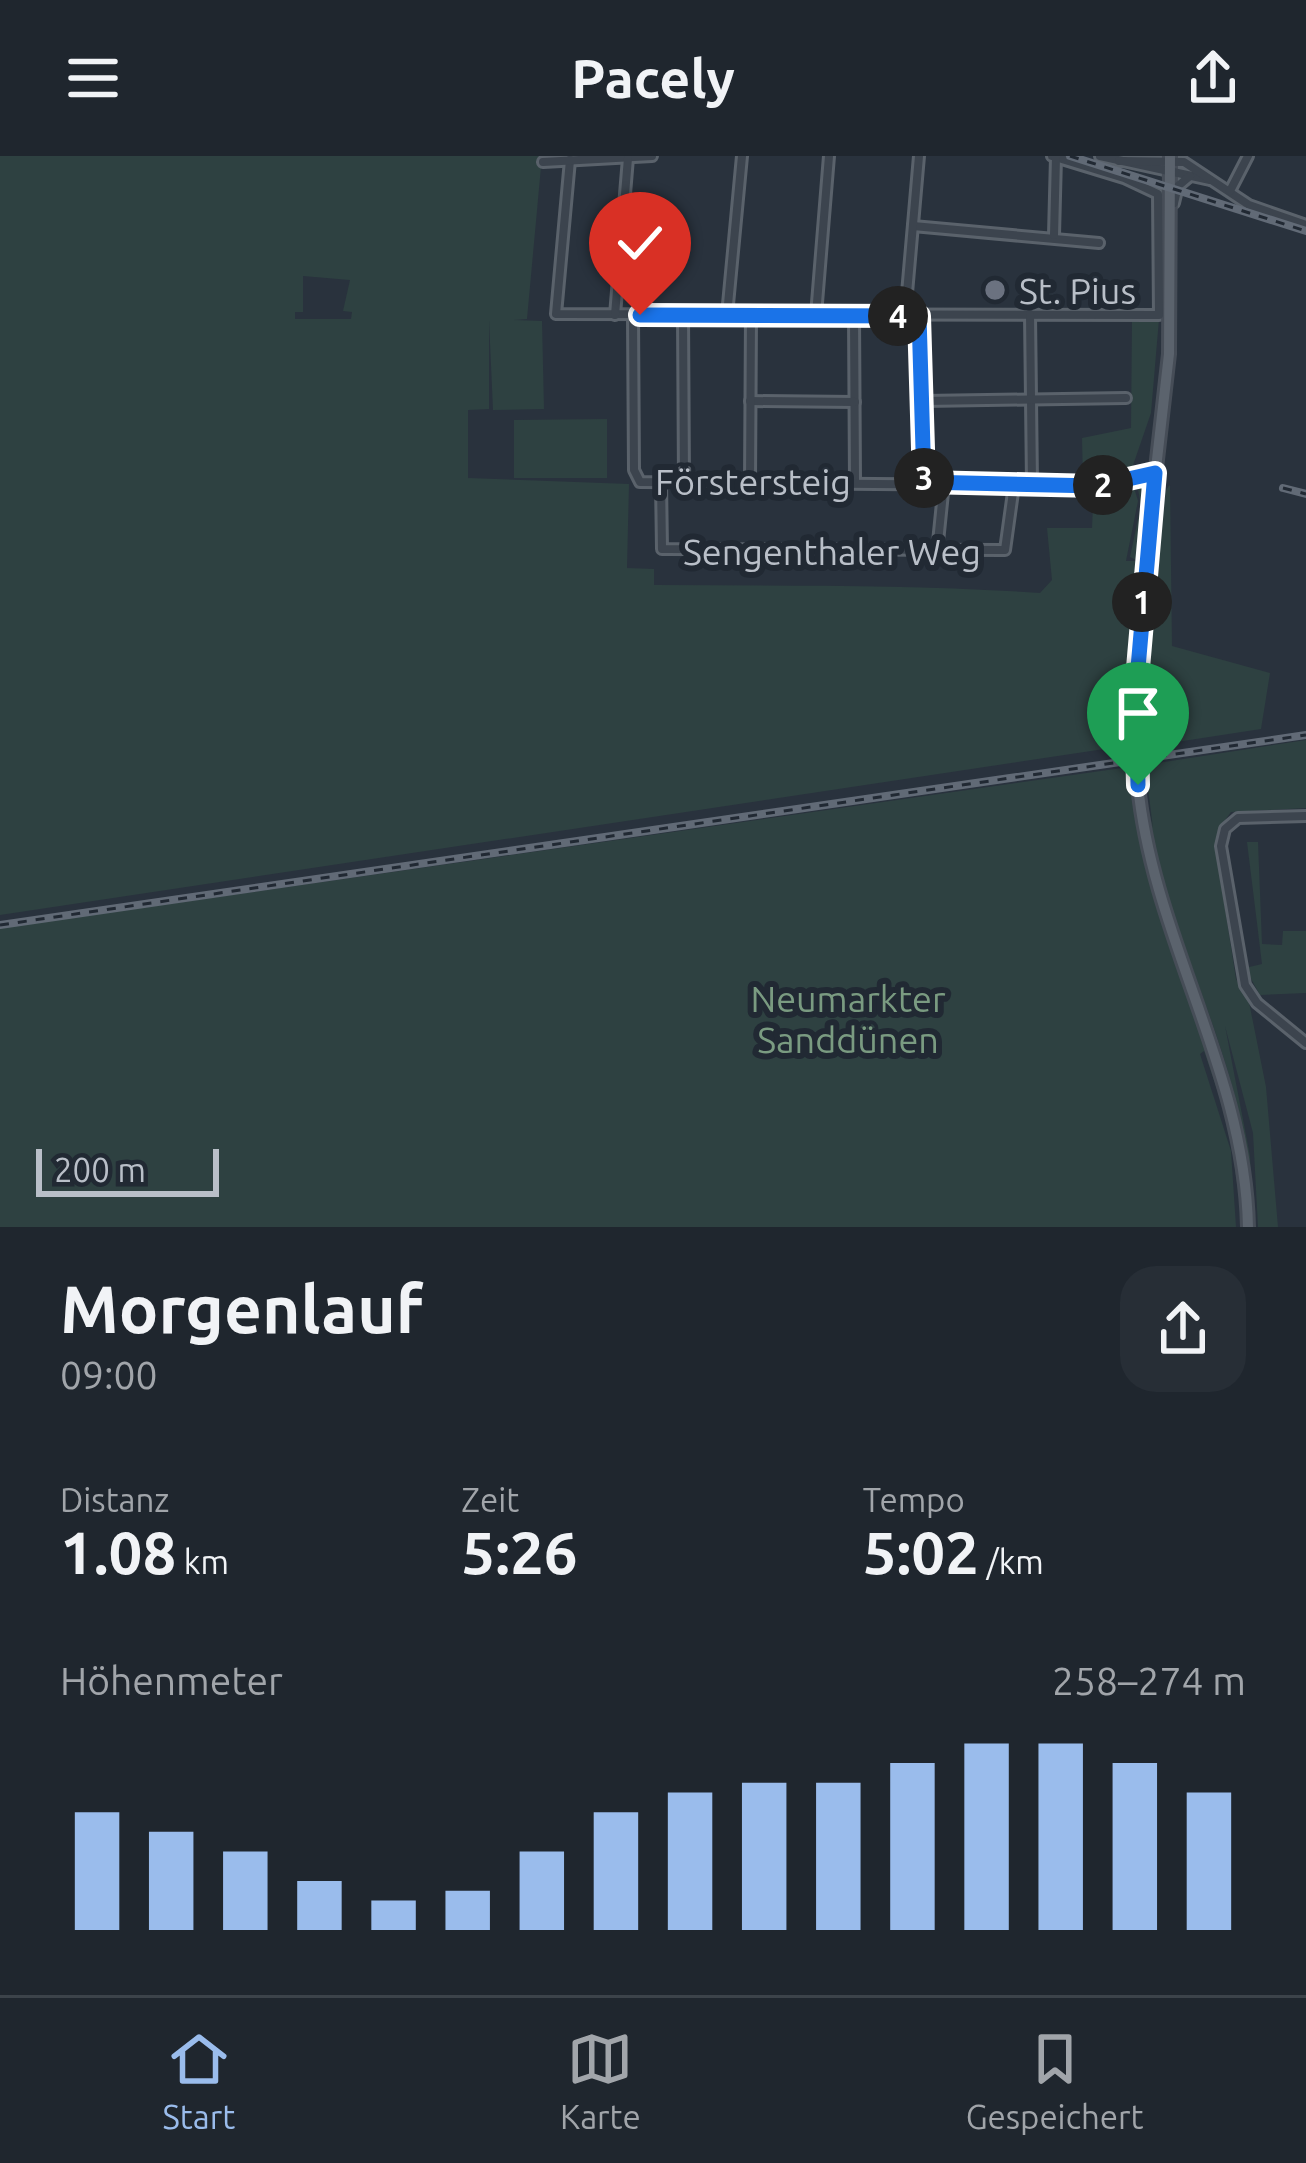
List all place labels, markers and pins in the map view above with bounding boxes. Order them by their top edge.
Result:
pin [589,192,691,315]
place label: St. Pius [1019,270,1136,311]
marker: St. Pius [982,277,1008,303]
pin: 4 [868,286,928,346]
pin: 3 [894,448,954,508]
pin: 2 [1073,455,1133,515]
pin: 1 [1112,572,1172,632]
pin [1087,662,1189,785]

